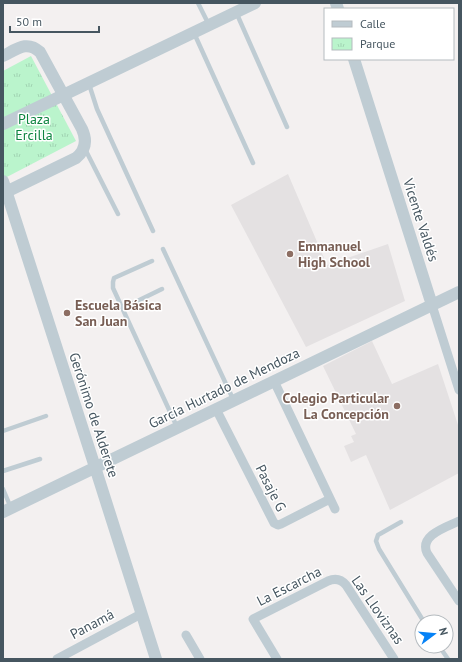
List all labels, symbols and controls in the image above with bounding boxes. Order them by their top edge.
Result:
scale bar [10,8,99,34]
legend [324,8,454,60]
text: 50 m [16,14,42,29]
text: Calle [360,16,386,31]
text: Parque [360,36,395,51]
park label: Plaza Ercilla [15,110,53,144]
street label: Vicente Valdés [399,175,443,264]
place label: Emmanuel High School [298,237,371,271]
marker: Emmanuel High School [285,249,295,259]
place label: Escuela Básica San Juan [75,296,161,330]
marker: Escuela Básica San Juan [62,308,72,318]
street label: García Hurtado de Mendoza [146,344,303,432]
street label: Gerónimo de Alderete [65,350,123,480]
place label: Colegio Particular La Concepción [283,389,389,423]
marker: Colegio Particular La Concepción [392,401,402,411]
street label: Pasaje G [252,462,290,514]
street label: La Escarcha [254,562,324,610]
street label: Las Lloviznas [348,572,408,648]
street label: Panamá [67,605,117,643]
north arrow [414,614,454,654]
text: N [436,626,451,637]

